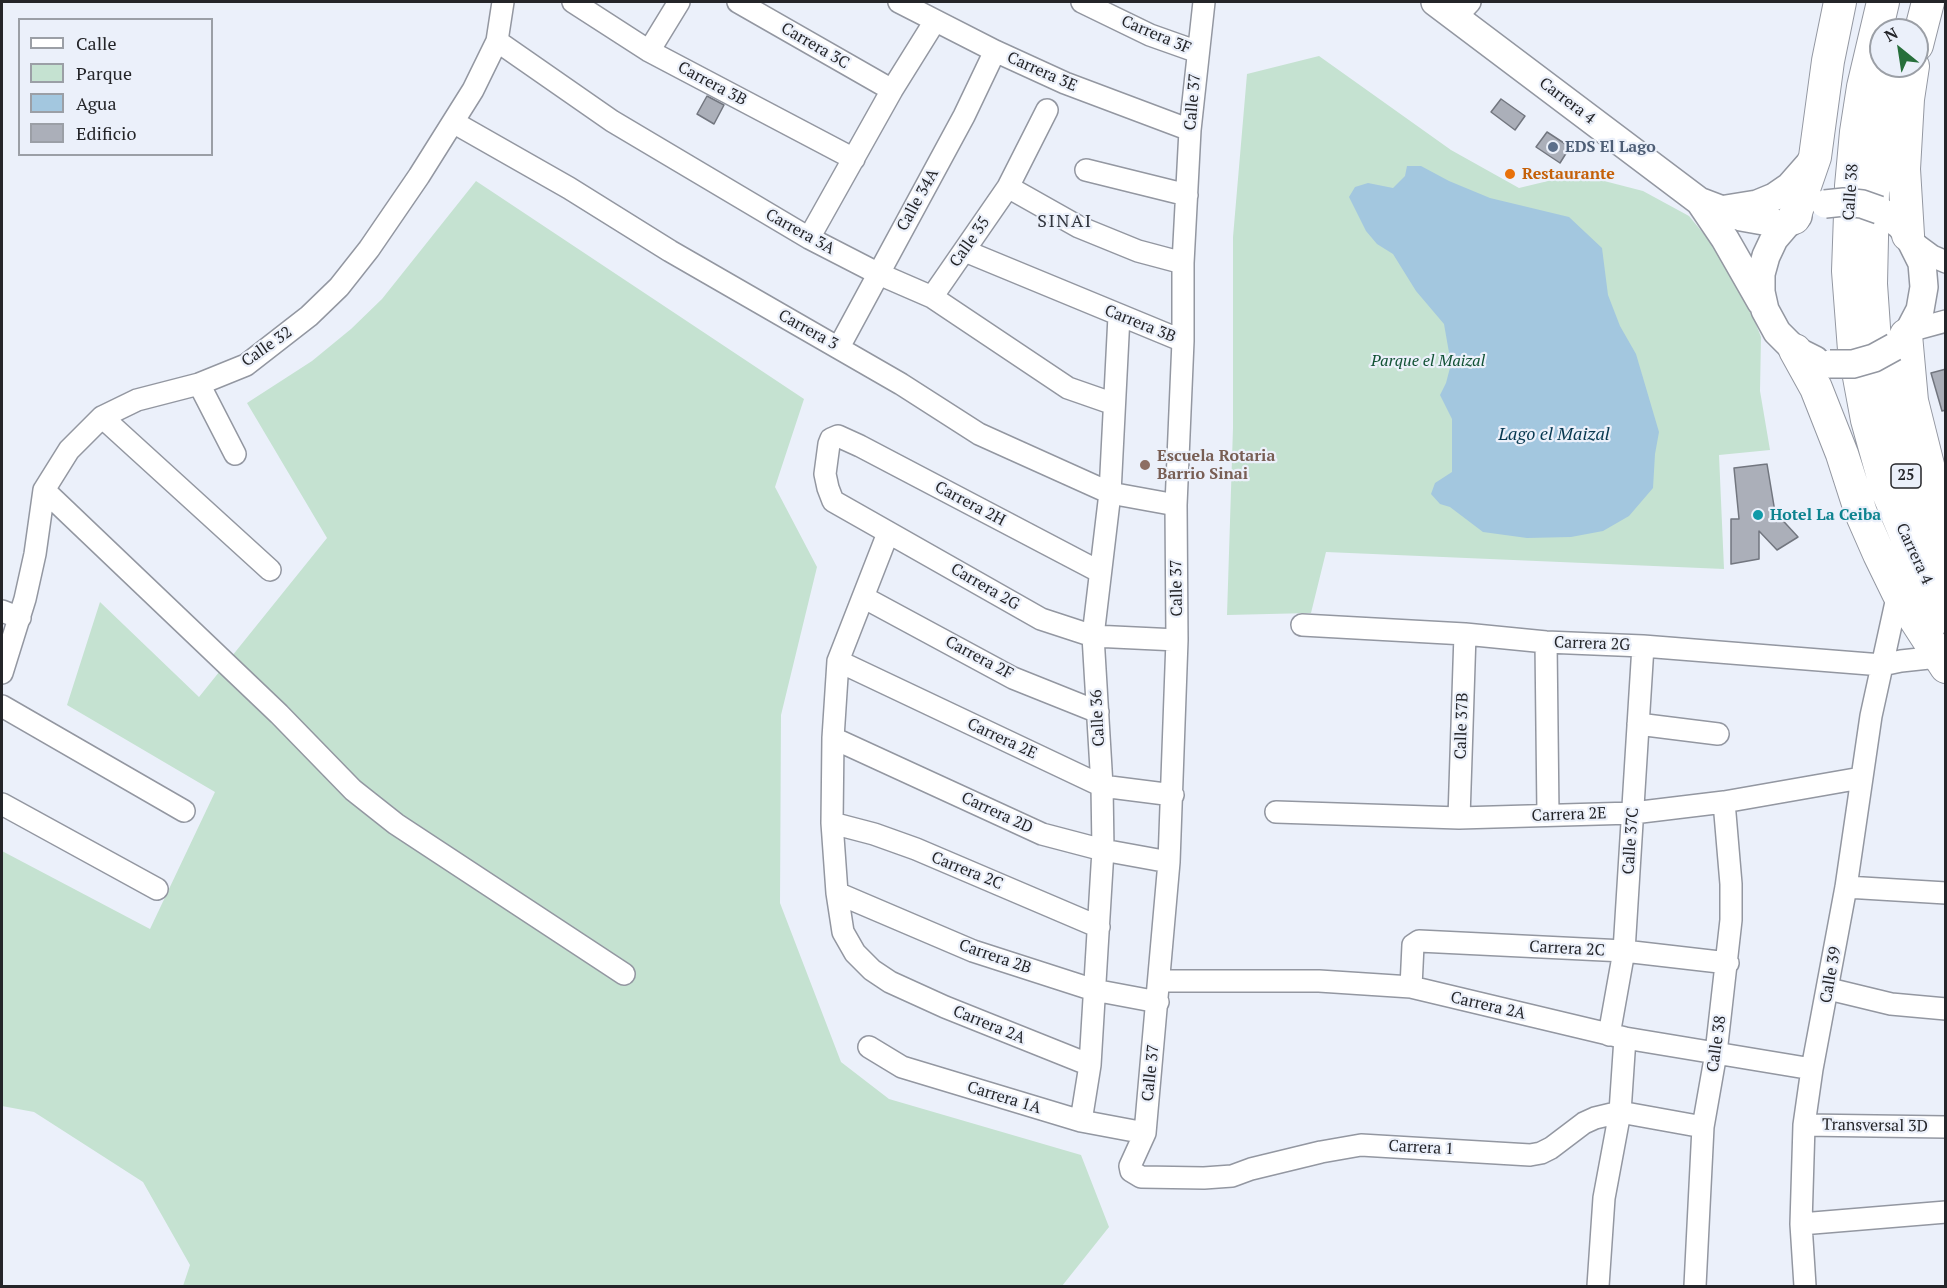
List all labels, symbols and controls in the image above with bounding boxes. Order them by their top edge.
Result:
street label: Carrera 3F [1118,12,1194,58]
legend [18,18,213,156]
north arrow [1869,18,1929,78]
street label: Carrera 3C [777,19,853,73]
text: N [1880,22,1902,47]
text: Calle [76,31,117,55]
street label: Carrera 3E [1004,48,1080,96]
street label: Carrera 3B [674,58,750,110]
text: Parque [76,61,132,85]
street label: Calle 37 [1181,73,1205,131]
street label: Carrera 4 [1535,74,1599,128]
text: Agua [76,91,117,115]
text: Edificio [76,121,136,145]
place label: EDS El Lago [1565,137,1656,157]
marker: EDS El Lago [1546,140,1560,154]
street label: Calle 38 [1839,163,1863,221]
place label: Restaurante [1522,164,1615,184]
street label: Calle 34A [893,166,943,234]
marker: Restaurante [1503,167,1517,181]
street label: Carrera 3A [762,205,838,259]
district label: SINAI [1037,211,1093,233]
street label: Calle 35 [946,213,994,271]
street label: Carrera 3B [1102,301,1178,347]
street label: Carrera 3 [775,306,841,354]
street label: Calle 32 [238,323,296,371]
park label: Parque el Maizal [1371,351,1485,371]
water label: Lago el Maizal [1498,424,1610,446]
place label: Escuela Rotaria Barrio Sinai [1157,446,1275,484]
marker: Escuela Rotaria Barrio Sinai [1138,458,1152,472]
road number: 25 [1891,464,1921,488]
street label: Carrera 2H [931,477,1009,531]
place label: Hotel La Ceiba [1770,505,1881,525]
marker: Hotel La Ceiba [1751,508,1765,522]
street label: Carrera 4 [1891,520,1937,588]
street label: Calle 37 [1167,559,1187,617]
street label: Carrera 2G [947,560,1023,614]
street label: Carrera 2F [942,632,1016,684]
street label: Carrera 2G [1554,633,1630,655]
street label: Calle 36 [1087,689,1109,747]
street label: Calle 37B [1451,692,1473,760]
street label: Carrera 2E [964,715,1040,763]
street label: Carrera 2D [958,788,1036,838]
street label: Carrera 2E [1531,804,1607,826]
street label: Calle 37C [1619,807,1643,875]
street label: Carrera 2C [928,848,1006,894]
street label: Carrera 2B [956,936,1034,978]
street label: Carrera 2C [1529,937,1605,961]
street label: Calle 39 [1817,945,1845,1005]
street label: Carrera 2A [1449,988,1527,1024]
street label: Carrera 2A [950,1002,1028,1048]
street label: Calle 38 [1704,1014,1730,1074]
street label: Calle 37 [1138,1044,1164,1102]
street label: Carrera 1A [965,1078,1043,1118]
street label: Transversal 3D [1822,1115,1928,1137]
street label: Carrera 1 [1388,1137,1454,1159]

